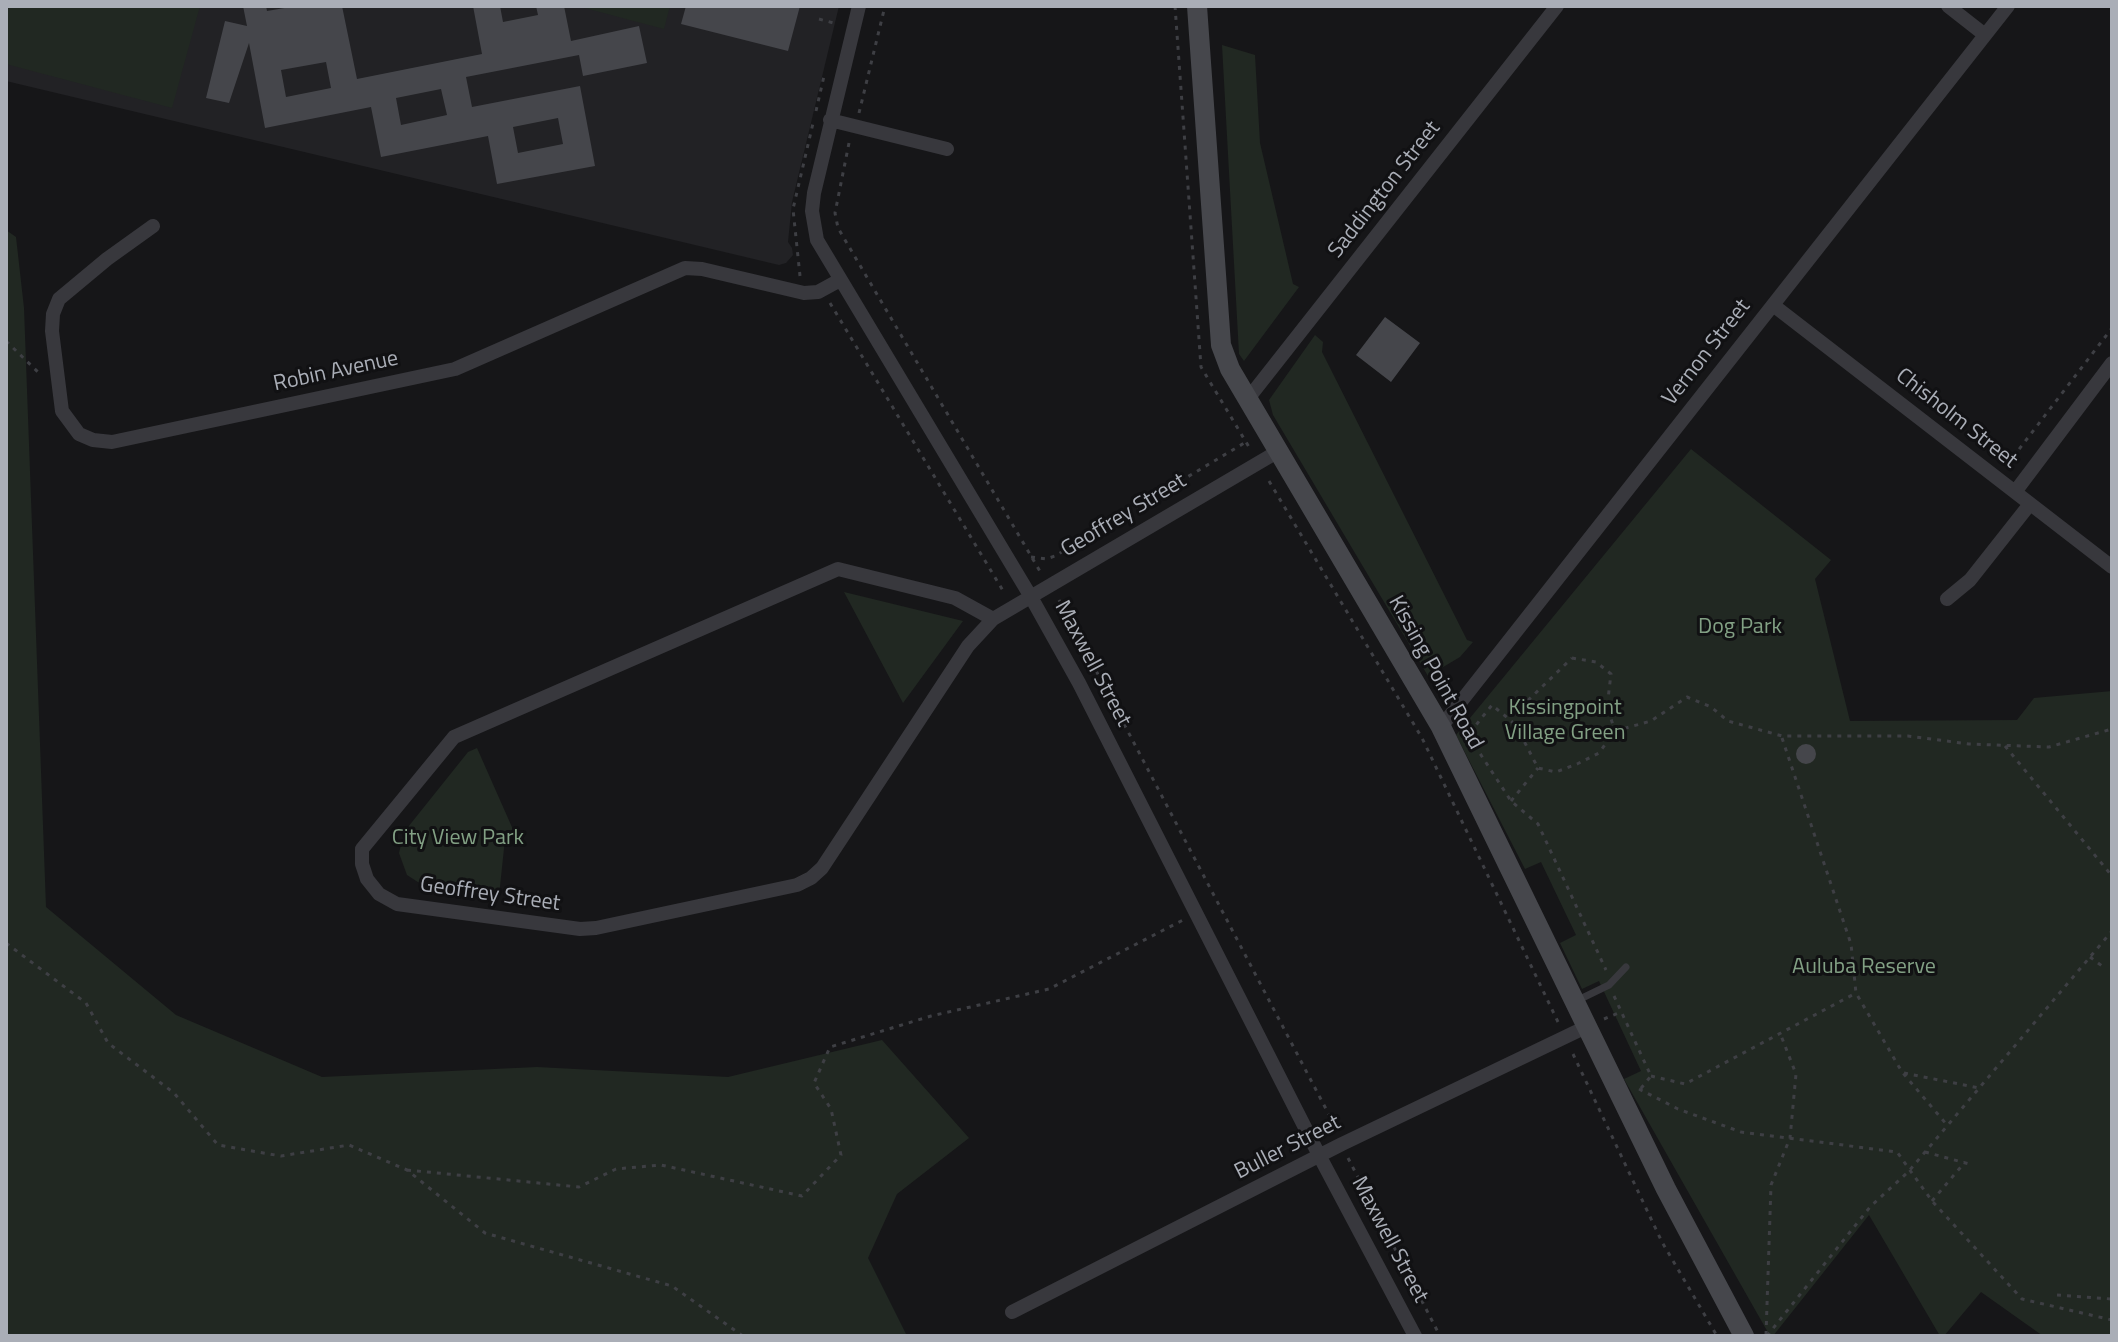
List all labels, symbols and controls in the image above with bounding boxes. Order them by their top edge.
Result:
street label: Saddington Street [1323,116,1447,264]
street label: Vernon Street [1657,295,1757,411]
street label: Robin Avenue [271,346,401,398]
street label: Chisholm Street [1890,363,2022,475]
street label: Geoffrey Street [1057,468,1191,564]
street label: Kissing Point Road [1382,591,1488,755]
street label: Maxwell Street [1048,596,1136,732]
park label: Dog Park [1698,615,1782,641]
park label: Kissingpoint Village Green [1504,696,1626,748]
park label: City View Park [392,826,524,852]
street label: Geoffrey Street [418,872,562,918]
park label: Auluba Reserve [1792,955,1936,981]
street label: Buller Street [1230,1110,1346,1186]
street label: Maxwell Street [1345,1172,1433,1308]

